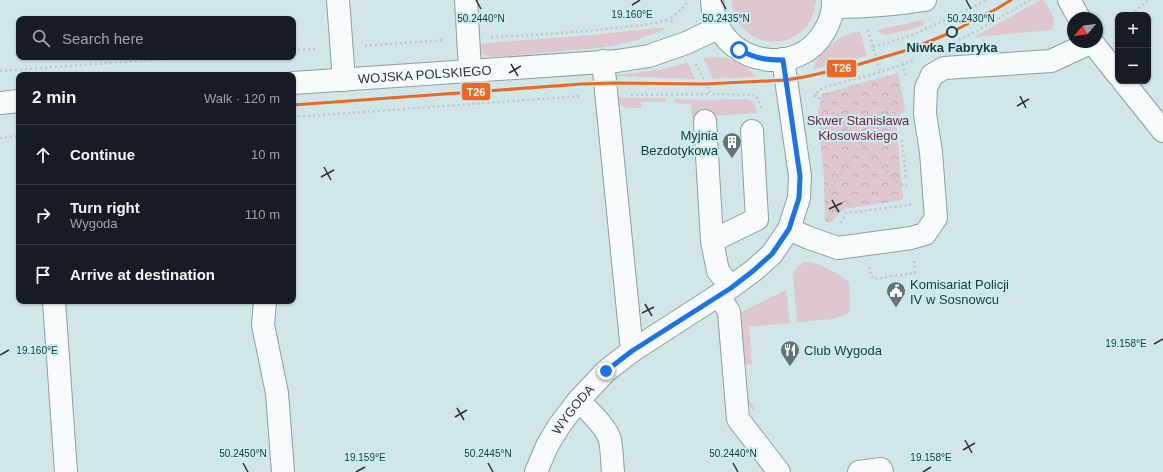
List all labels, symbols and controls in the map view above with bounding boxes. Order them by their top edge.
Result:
text: 19.160°E [611,9,653,20]
north arrow [1067,12,1103,48]
map controls [1115,12,1151,84]
button: + [1115,12,1151,48]
text: 50.2440°N [457,13,505,24]
text: 50.2435°N [702,13,750,24]
text: 50.2430°N [947,13,995,24]
search box [16,16,296,60]
marker: Niwka Fabryka [946,26,958,38]
icon: search [30,27,52,49]
text: Search here [62,30,144,47]
place label: Niwka Fabryka [906,40,998,55]
route start [730,41,748,59]
button: − [1115,48,1151,84]
line badge: T26 [826,59,857,78]
street label: WOJSKA POLSKIEGO [357,62,492,86]
text: T26 [833,62,851,74]
line badge: T26 [461,82,491,101]
text: T26 [467,86,485,98]
text: 2 min [32,88,76,107]
text: Walk · 120 m [204,91,280,106]
park label: Skwer Stanisława Kłosowskiego [807,113,910,143]
place label: Myjnia Bezdotykowa [641,128,719,158]
building icon: Myjnia Bezdotykowa [721,131,743,159]
icon: ahead [32,144,54,166]
text: Continue [70,146,135,163]
text: 10 m [251,147,280,162]
text: Turn right [70,199,140,216]
icon: right [32,204,54,226]
text: 110 m [245,207,280,222]
text: Wygoda [70,216,118,231]
icon: arrive [32,264,54,286]
text: Arrive at destination [70,266,215,283]
place label: Komisariat Policji IV w Sosnowcu [910,277,1009,307]
public building icon: Komisariat Policji IV w Sosnowcu [885,280,907,308]
text: 19.158°E [1105,338,1147,349]
restaurant icon: Club Wygoda [779,339,801,367]
place label: Club Wygoda [804,343,883,358]
text: 19.160°E [16,345,58,356]
route end [597,362,615,380]
street label: WYGODA [548,381,597,437]
text: 50.2450°N [219,448,267,459]
text: 50.2445°N [464,448,512,459]
text: 50.2440°N [709,448,757,459]
text: 19.159°E [344,452,386,463]
text: 19.158°E [910,452,952,463]

